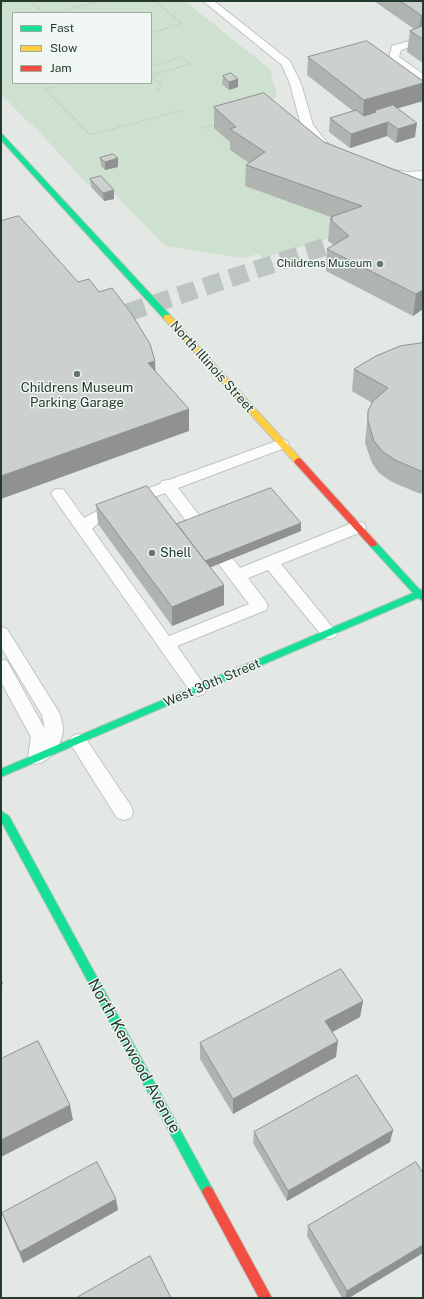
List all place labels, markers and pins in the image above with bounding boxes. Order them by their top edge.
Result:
place label: Childrens Museum [277,257,372,271]
marker: Childrens Museum [375,259,385,269]
marker: Childrens Museum Parking Garage [72,369,82,379]
place label: Childrens Museum Parking Garage [21,380,133,411]
place label: Shell [160,545,191,561]
marker: Shell [147,548,157,558]

